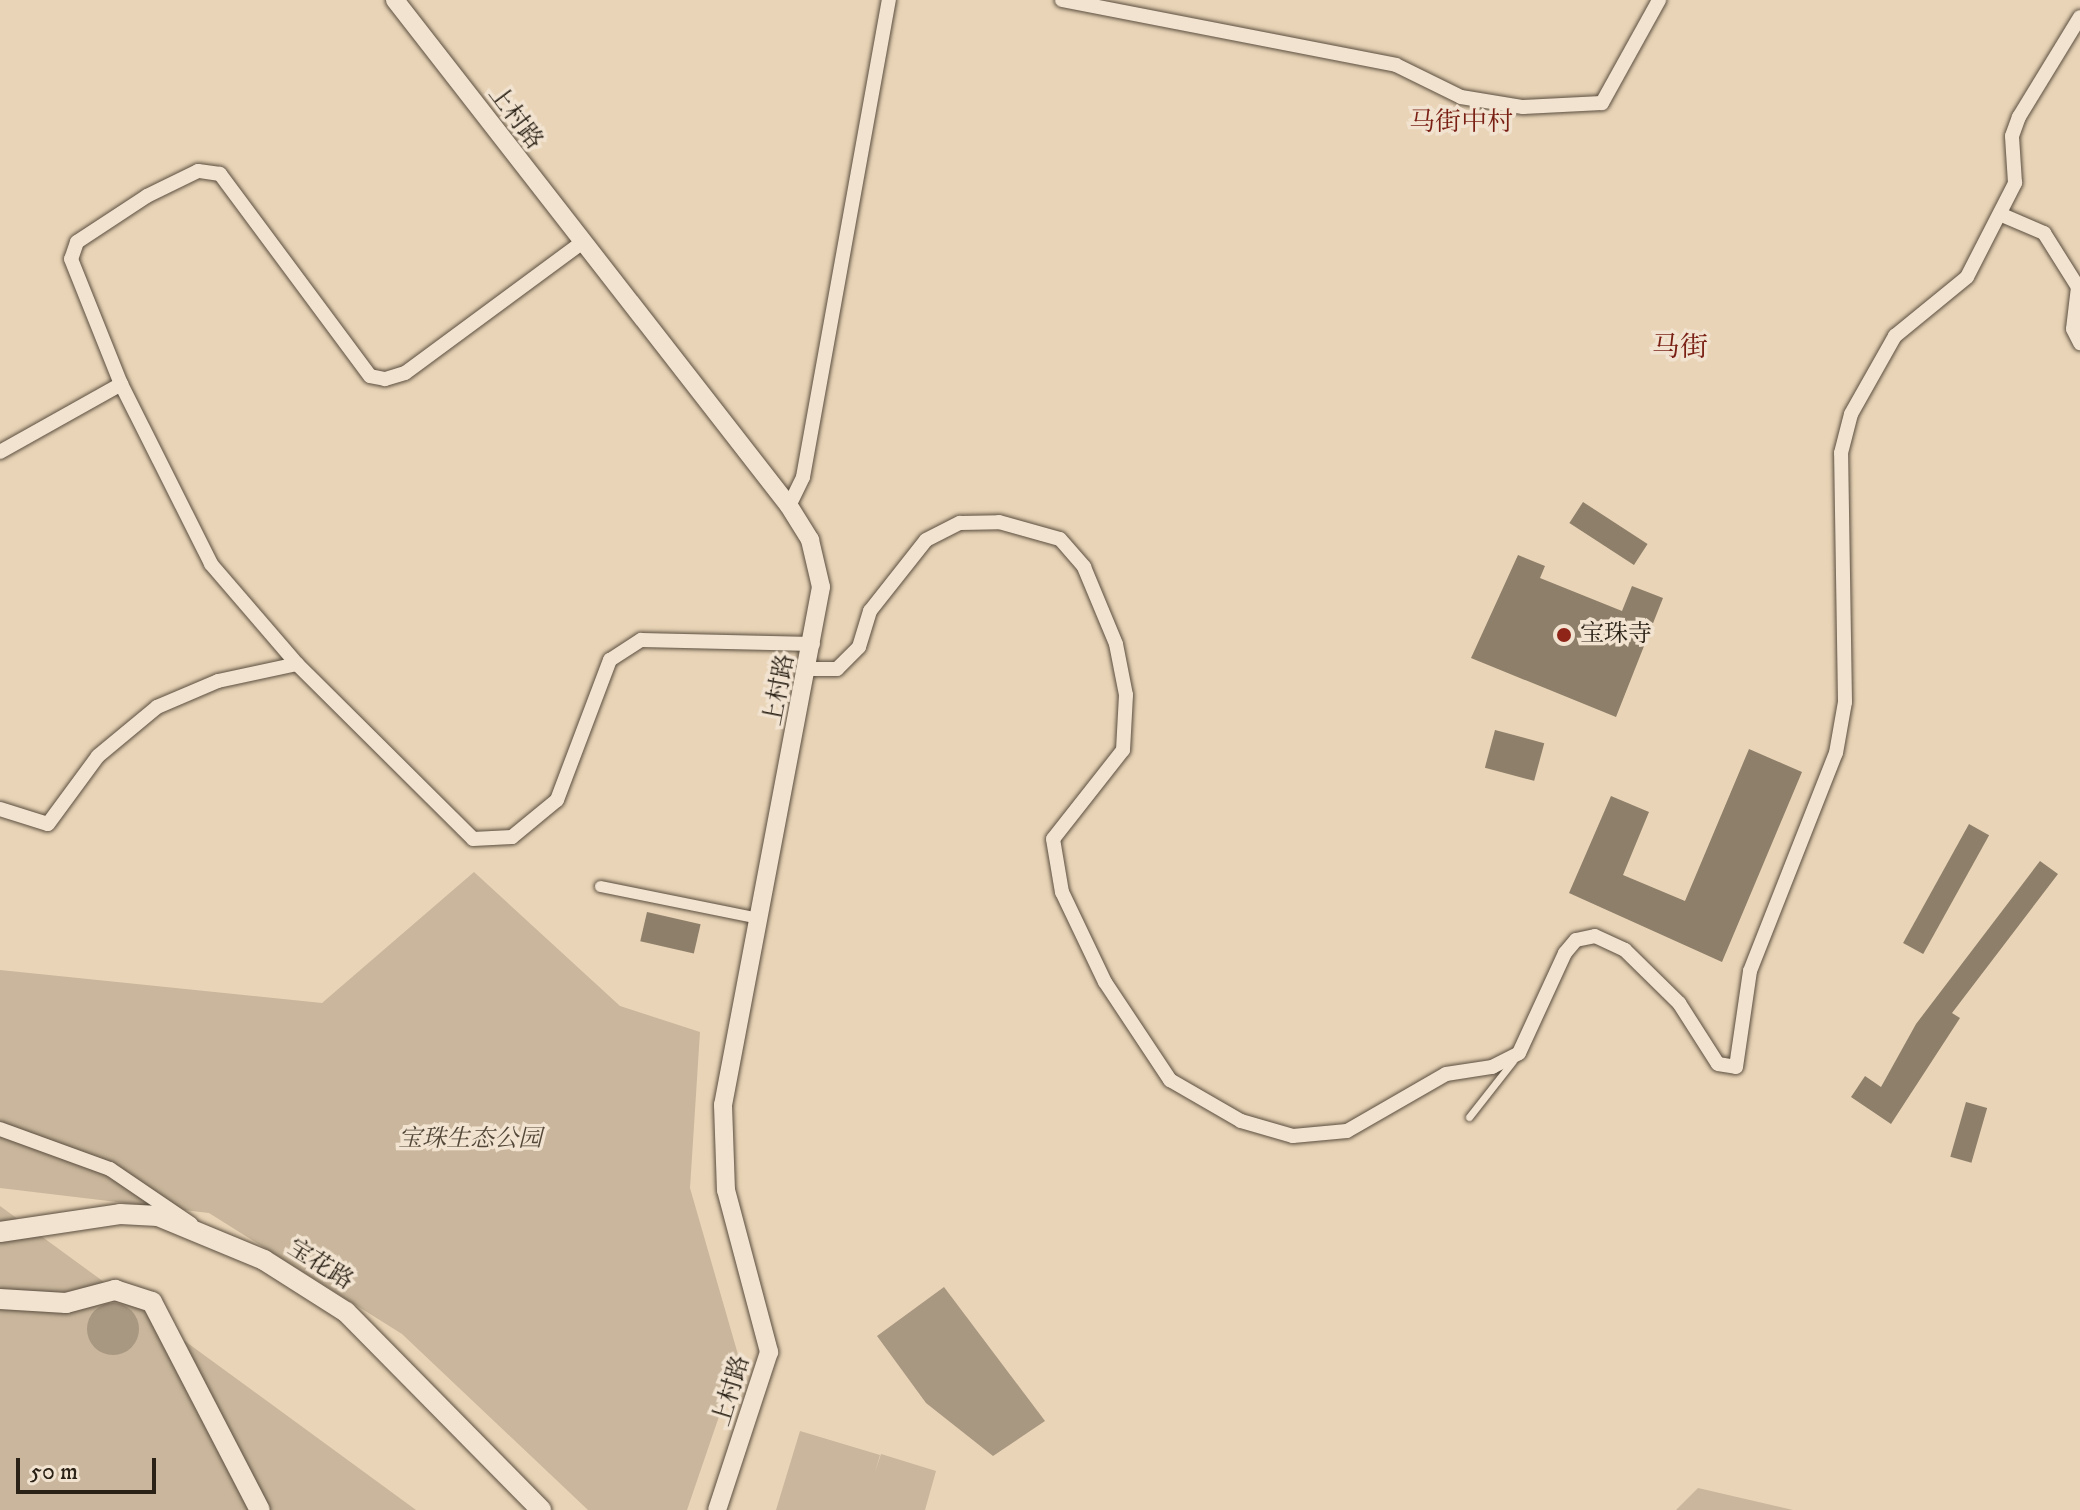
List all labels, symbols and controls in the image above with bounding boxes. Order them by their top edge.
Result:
street label: 上村路 [482,81,548,155]
district label: 马街中村 [1409,107,1513,139]
district label: 马街 [1652,331,1708,365]
place label: 宝珠寺 [1580,621,1652,649]
marker: 宝珠寺 [1555,626,1573,644]
street label: 上村路 [759,652,801,728]
park label: 宝珠生态公园 [398,1126,542,1154]
street label: 宝花路 [282,1234,358,1296]
street label: 上村路 [708,1352,756,1430]
scale bar [20,1442,160,1492]
text: 50 m [30,1457,78,1487]

